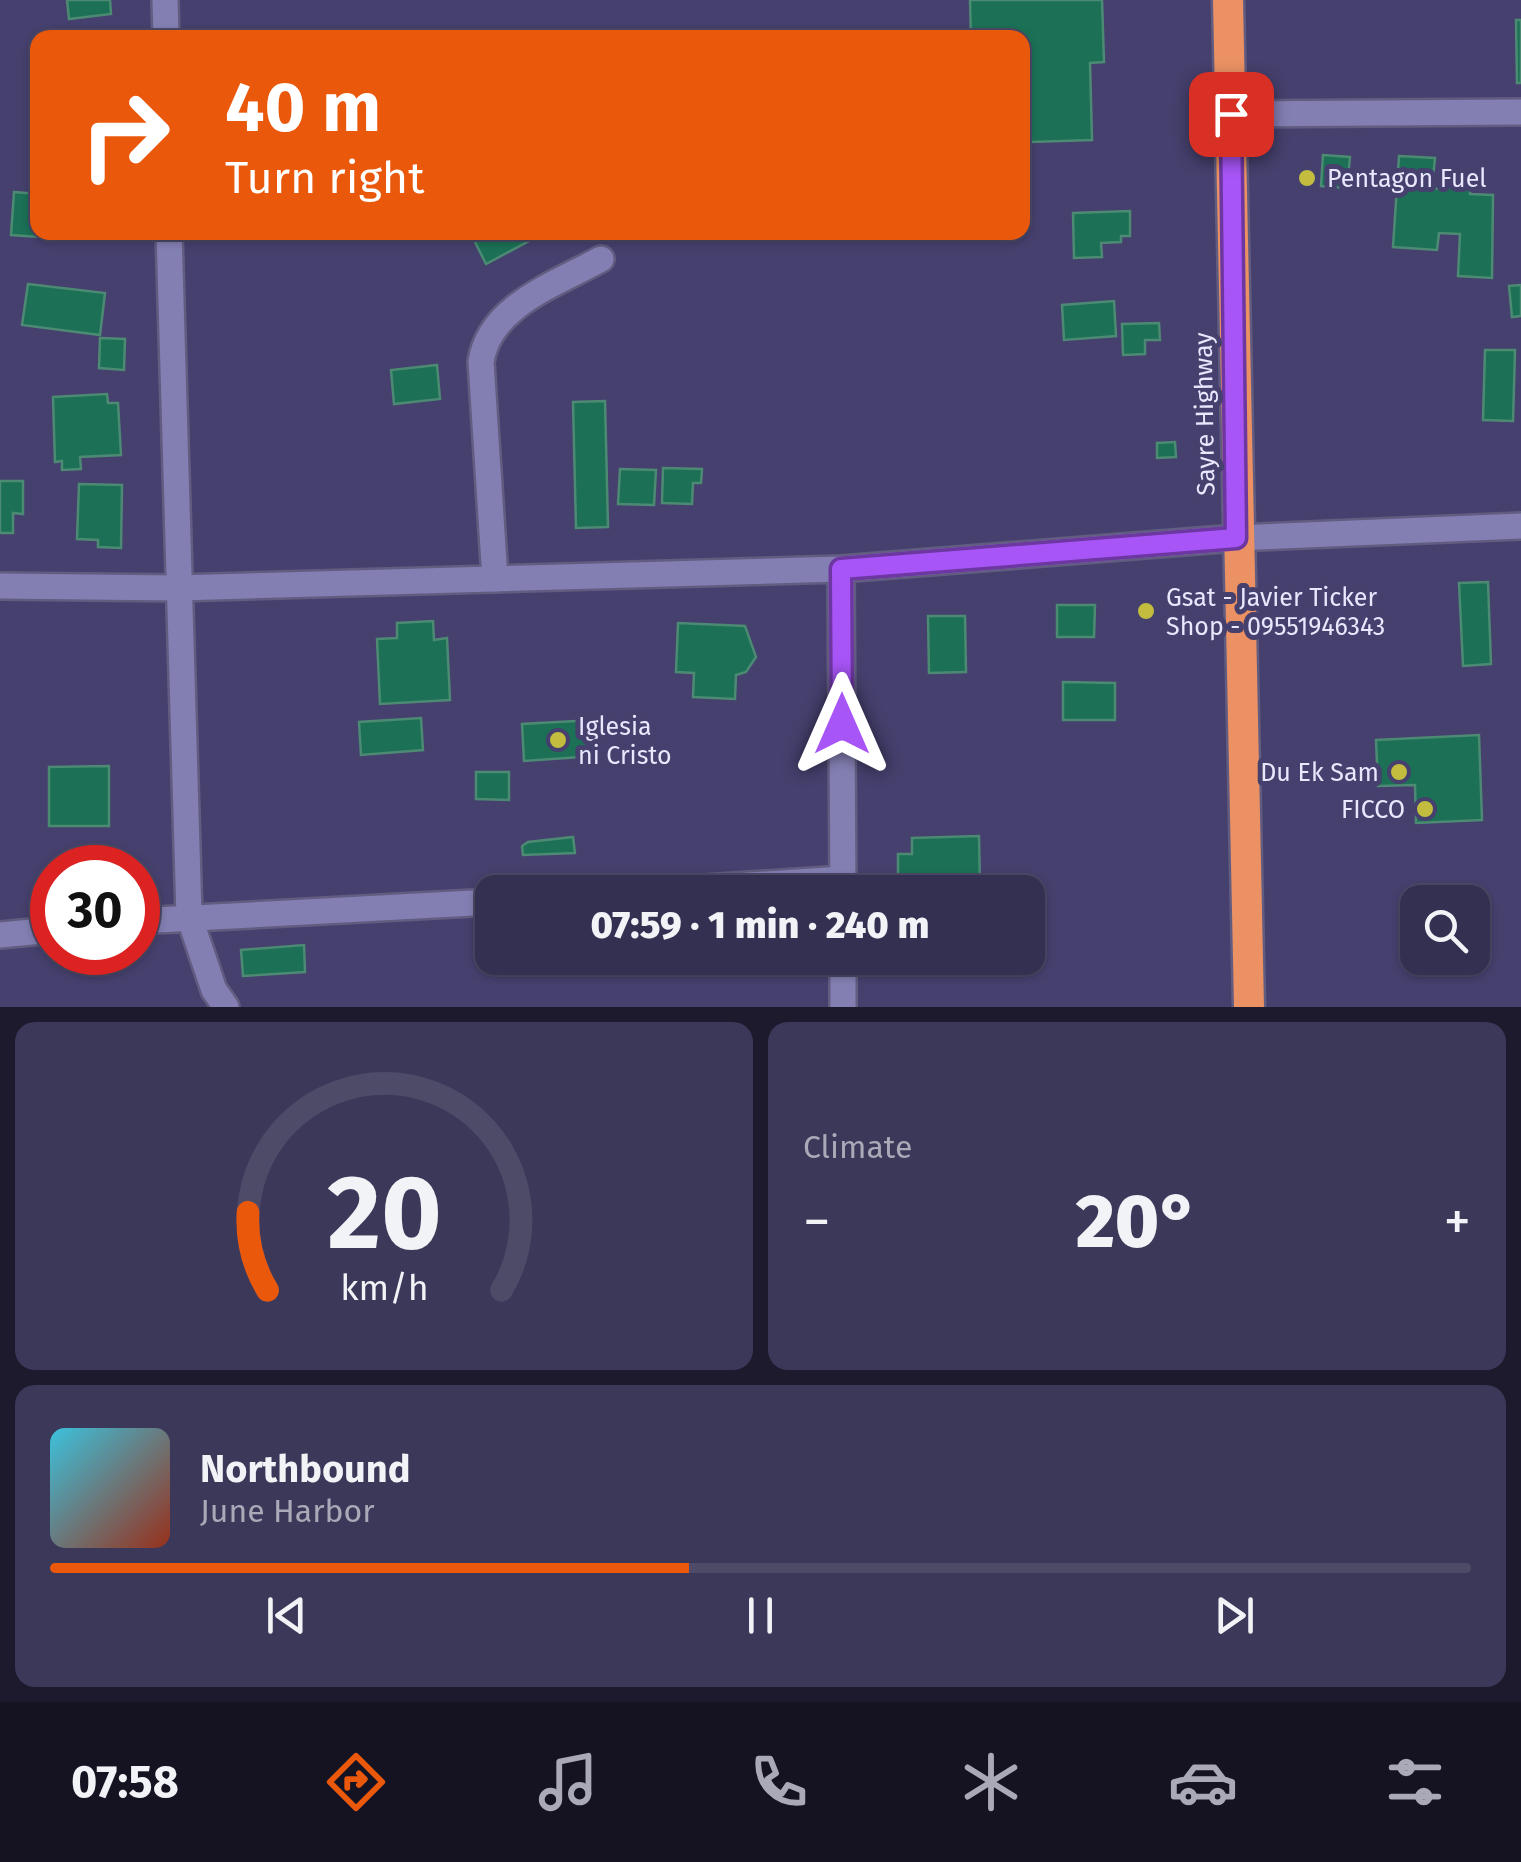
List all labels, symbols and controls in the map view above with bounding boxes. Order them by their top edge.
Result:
text: 40 m [225,66,381,150]
icon: right [60,70,190,200]
pin [1189,72,1274,157]
icon: arrive [1204,87,1259,142]
text: Turn right [225,151,424,205]
place label: Pentagon Fuel [1327,164,1487,194]
marker: Pentagon Fuel [1296,167,1318,189]
street label: Sayre Highway [1189,331,1221,496]
place label: Gsat - Javier Ticker Shop - 09551946343 [1166,583,1385,642]
marker: Gsat - Javier Ticker Shop - 09551946343 [1135,600,1157,622]
position arrow [790,672,894,776]
place label: Iglesia ni Cristo [578,712,672,771]
marker: Iglesia ni Cristo [547,729,569,751]
place label: Du Ek Sam [1260,758,1379,788]
marker: Du Ek Sam [1388,761,1410,783]
place label: FICCO [1341,795,1405,825]
marker: FICCO [1414,798,1436,820]
speed limit sign: 30 [30,845,160,975]
map controls [1400,885,1490,975]
button: search [1400,885,1490,975]
text: 07:59 · 1 min · 240 m [590,902,930,948]
text: Climate [803,1128,912,1166]
text: 20 [327,1151,441,1276]
text: 20° [1076,1177,1198,1267]
text: − [803,1189,831,1255]
text: + [1444,1189,1471,1255]
text: km/h [340,1267,428,1309]
text: Northbound [200,1446,411,1492]
text: June Harbor [200,1492,375,1530]
icon: previous [259,1588,314,1643]
icon: pause [733,1588,788,1643]
icon: next [1207,1588,1262,1643]
icon: directions [321,1747,391,1817]
icon: music [533,1747,603,1817]
icon: phone [744,1747,814,1817]
icon: climate [956,1747,1026,1817]
icon: car [1168,1747,1238,1817]
icon: filters [1380,1747,1450,1817]
text: 07:58 [71,1755,179,1809]

